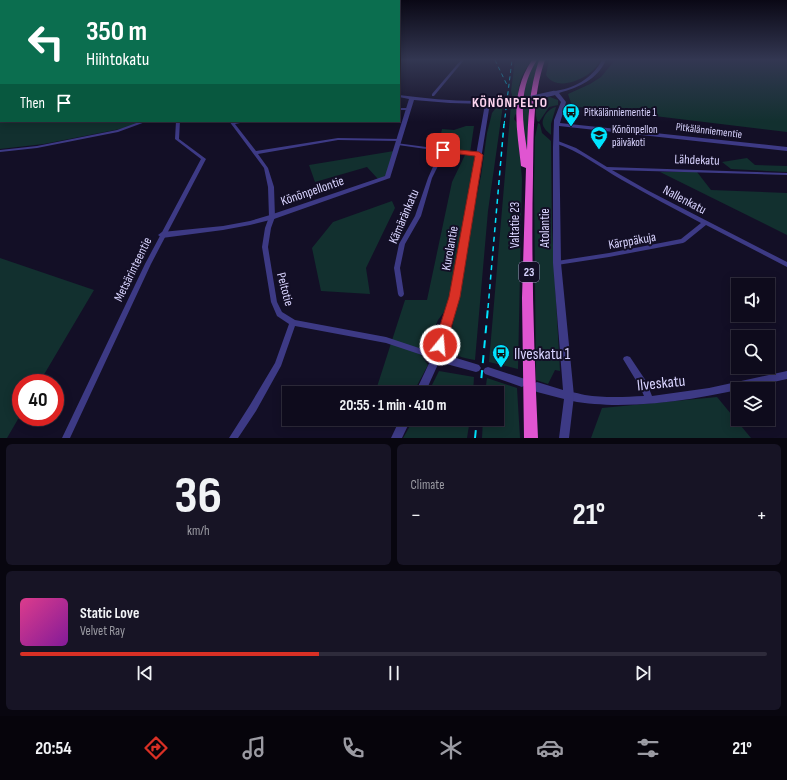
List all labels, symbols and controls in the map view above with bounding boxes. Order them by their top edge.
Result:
text: 350 m [86,15,147,48]
icon: left [20,16,72,68]
text: Hiihtokatu [86,49,149,70]
icon: arrive [53,92,75,114]
text: Then [20,94,45,113]
district label: KÖNÖNPELTO [472,94,548,111]
bus stop icon: Pitkälänniementie 1 [561,102,581,127]
place label: Pitkälänniementie 1 [584,106,656,119]
street label: Pitkälänniementie [675,120,743,141]
place label: Könönpellon päiväkoti [612,123,658,149]
school or university icon: Könönpellon päiväkoti [589,125,609,150]
pin [426,133,460,167]
icon: arrive [432,139,454,161]
street label: Lähdekatu [674,151,720,169]
street label: Könönpellontie [279,173,346,209]
street label: Nallenkatu [660,182,709,218]
street label: Kämäränkatu [385,187,423,246]
street label: Valtatie 23 [507,202,523,248]
street label: Atolantie [537,208,553,249]
street label: Kurolantie [438,225,462,272]
street label: Kärppäkuja [607,229,657,253]
street label: Metsärinteentie [110,235,155,304]
road number: 23 [519,262,539,282]
street label: Peltotie [273,271,297,308]
map controls [731,278,775,426]
button: sound [731,278,775,322]
position arrow [419,324,461,366]
button: search [731,330,775,374]
bus stop icon: Ilveskatu 1 [491,343,511,368]
place label: Ilveskatu 1 [514,345,571,364]
street label: Ilveskatu [636,372,686,395]
speed limit sign: 40 [12,374,64,426]
button: layers [731,382,775,426]
text: 20:55 · 1 min · 410 m [340,396,446,415]
text: 36 [174,465,222,528]
text: Climate [411,477,444,493]
text: 21° [572,497,605,533]
text: − [411,502,421,529]
text: + [756,502,767,529]
text: km/h [187,523,209,539]
text: Static Love [80,604,139,623]
text: Velvet Ray [80,623,125,639]
icon: previous [134,662,156,684]
icon: pause [383,662,405,684]
icon: next [632,662,654,684]
icon: directions [142,734,170,762]
icon: music [240,734,268,762]
icon: phone [339,734,367,762]
icon: climate [437,734,465,762]
icon: car [536,734,564,762]
icon: filters [634,734,662,762]
text: 20:54 [35,738,72,759]
text: 21° [732,738,752,759]

